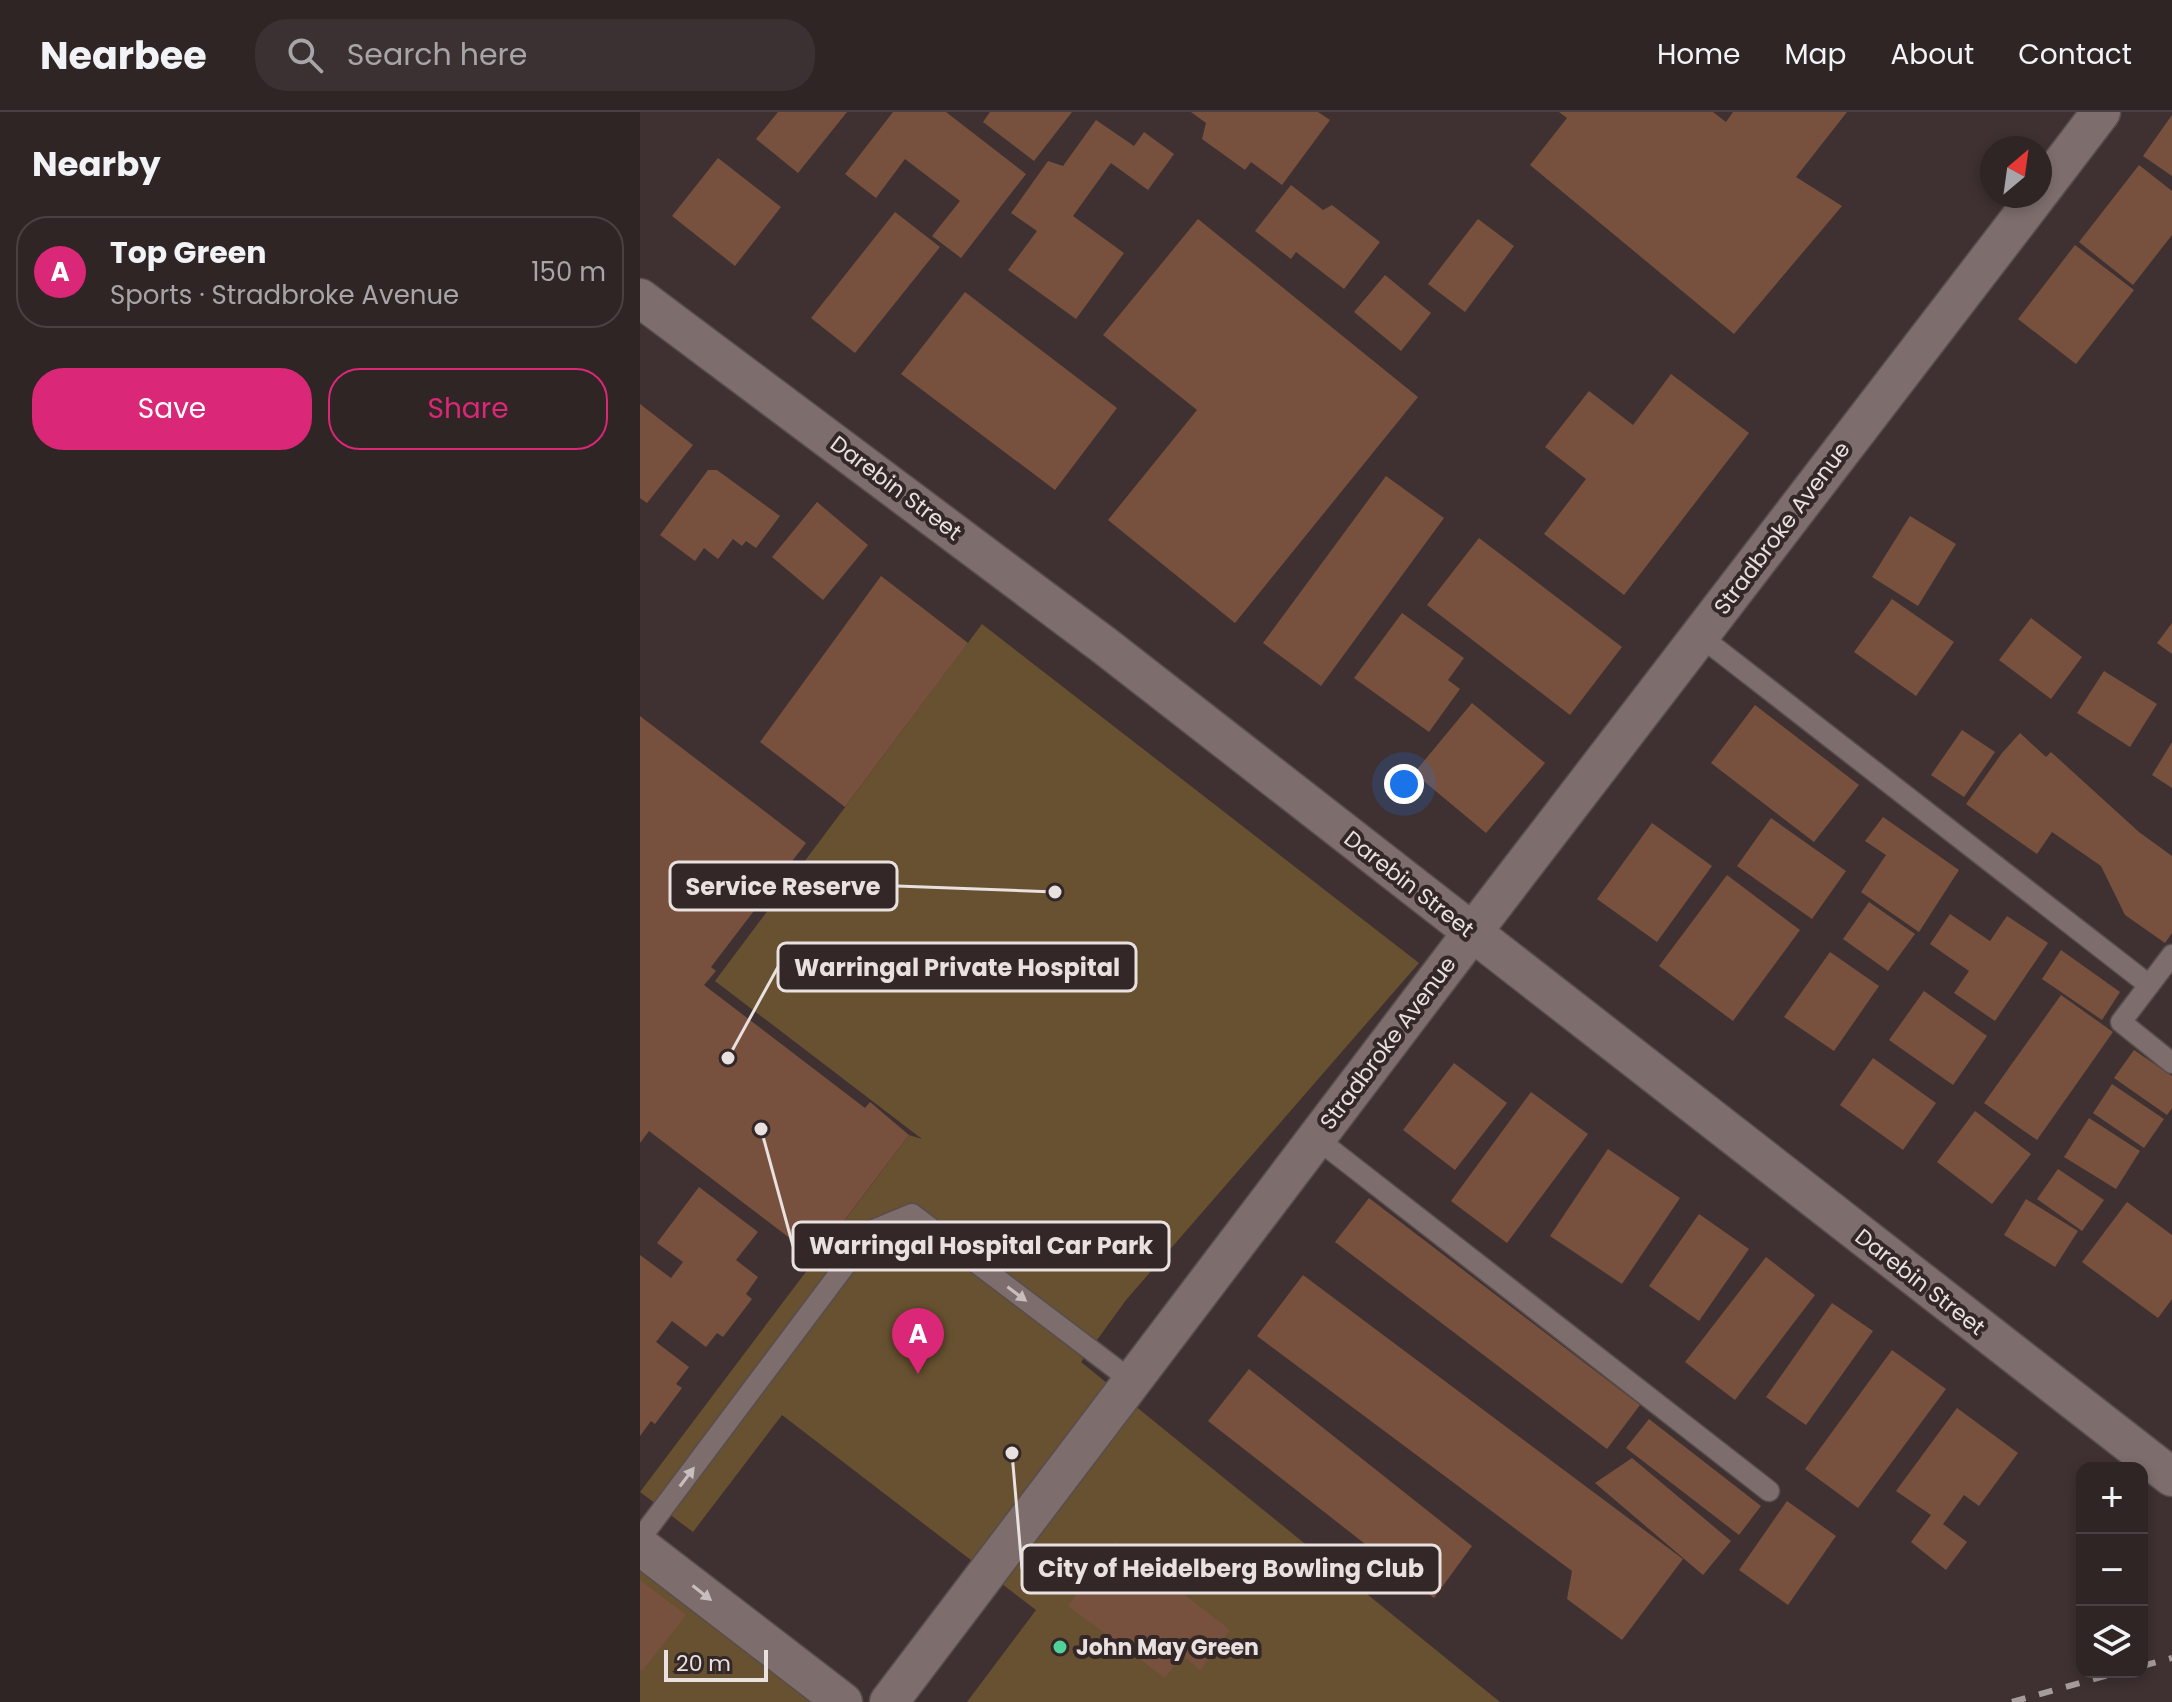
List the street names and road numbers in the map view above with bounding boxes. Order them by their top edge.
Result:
street label: Darebin Street [824,428,968,548]
street label: Stradbroke Avenue [1707,435,1857,621]
street label: Darebin Street [1338,823,1480,945]
street label: Stradbroke Avenue [1313,950,1463,1136]
street label: Darebin Street [1849,1221,1991,1343]

